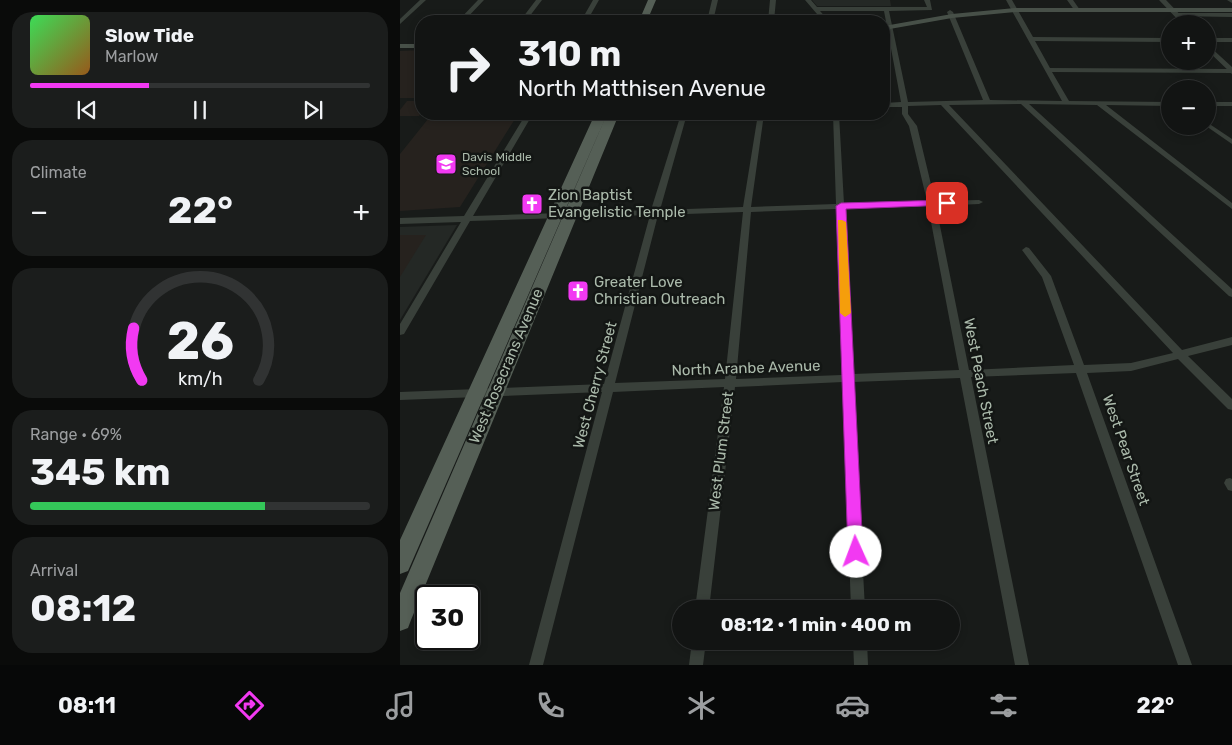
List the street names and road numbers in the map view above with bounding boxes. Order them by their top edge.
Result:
street label: West Rosecrans Avenue [465,286,547,446]
street label: West Peach Street [960,316,1002,446]
street label: West Cherry Street [569,319,621,451]
street label: North Aranbe Avenue [671,356,821,380]
street label: West Plum Street [705,390,737,512]
street label: West Pear Street [1099,392,1153,508]

